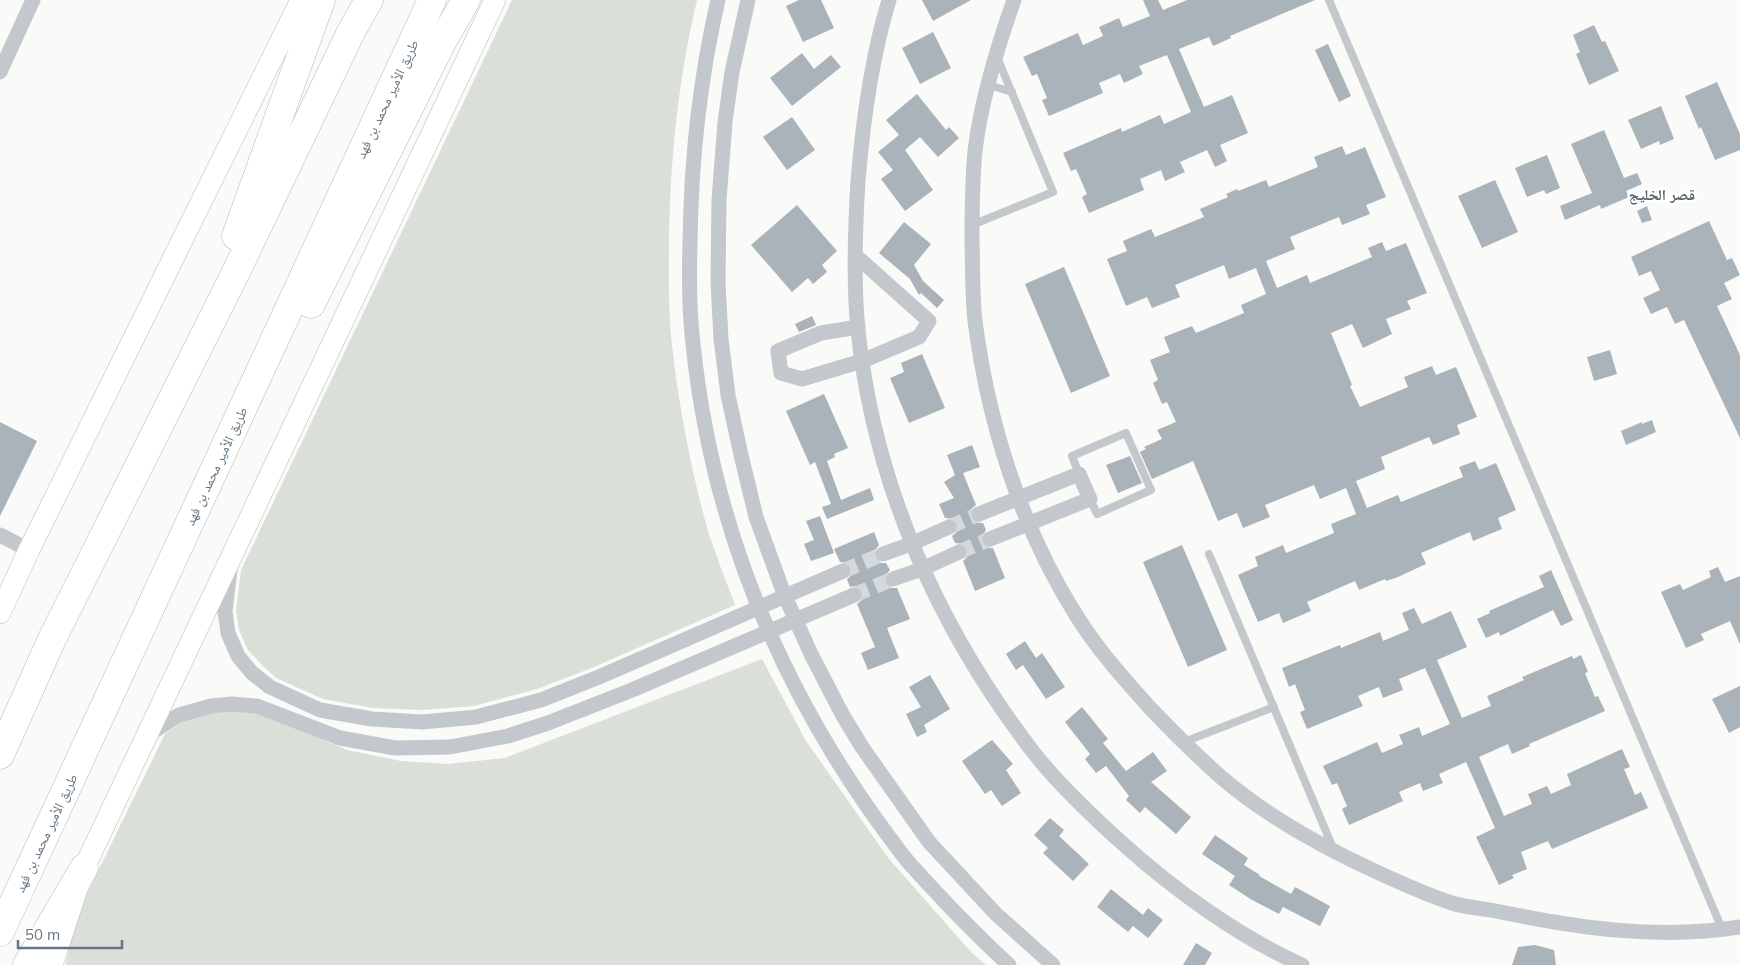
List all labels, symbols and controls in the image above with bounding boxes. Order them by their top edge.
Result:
street label: طريق الأمير محمد بن فهد [352,37,423,162]
district label: قصر الخليج [1629,185,1695,205]
street label: طريق الأمير محمد بن فهد [181,404,252,529]
street label: طريق الأمير محمد بن فهد [11,771,82,896]
scale bar [18,918,121,950]
text: 50 m [25,925,60,944]

